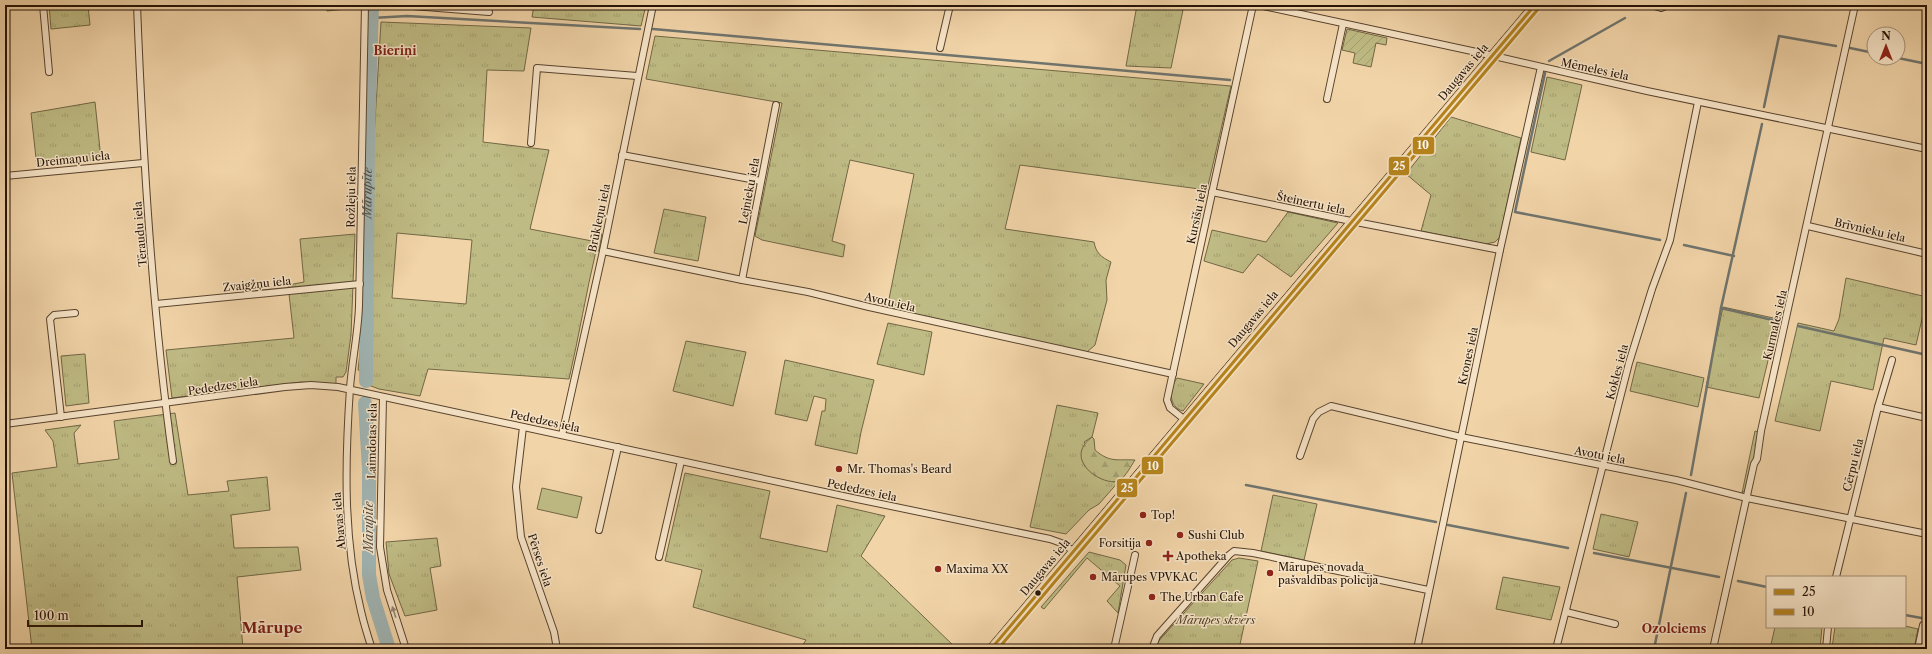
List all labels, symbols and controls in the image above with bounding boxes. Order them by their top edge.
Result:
north arrow [1866,26,1906,66]
text: N [1881,29,1891,43]
street label: Daugavas iela [1435,40,1491,104]
district label: Bieriņi [373,43,417,59]
street label: Mēmeles iela [1560,55,1630,83]
line badge: 10 [1412,136,1435,155]
text: 10 [1417,138,1429,152]
street label: Dreimaņu iela [35,148,111,170]
street label: Lejnieku iela [736,156,762,225]
line badge: 25 [1388,156,1410,176]
text: 25 [1393,159,1405,173]
street label: Rožleju iela [343,166,359,228]
water label: Mārupīte [359,166,375,221]
street label: Brūkleņu iela [585,182,613,254]
street label: Kursīšu iela [1184,182,1210,245]
street label: Šteinertu iela [1275,188,1347,217]
street label: Tēraudu iela [130,201,150,267]
street label: Brīvnieku iela [1833,215,1907,245]
street label: Zvaigžņu iela [222,273,292,295]
street label: Daugavas iela [1225,287,1281,351]
street label: Kurmales iela [1760,288,1790,362]
street label: Avotu iela [862,289,917,315]
street label: Krones iela [1455,325,1481,386]
street label: Kokles iela [1603,342,1631,401]
street label: Pededzes iela [187,374,259,398]
street label: Laimdotas iela [364,403,380,479]
street label: Pededzes iela [509,407,581,435]
street label: Cērpu iela [1840,437,1866,493]
street label: Avotu iela [1572,443,1627,467]
line badge: 10 [1141,456,1164,475]
text: 10 [1147,459,1159,473]
place label: Mr. Thomas's Beard [847,462,952,476]
marker: Mr. Thomas's Beard [834,464,844,474]
street label: Pededzes iela [826,476,898,504]
line badge: 25 [1116,478,1138,498]
text: 25 [1121,481,1133,495]
street label: Abavas iela [329,491,349,552]
water label: Mārupīte [361,500,376,555]
place label: Top! [1151,508,1175,522]
marker: Top! [1138,510,1148,520]
place label: Sushi Club [1188,528,1245,542]
marker: Sushi Club [1175,530,1185,540]
street label: Pērses iela [525,532,555,589]
street label: Daugavas iela [1017,535,1073,599]
place label: Forsitija [1099,536,1141,550]
marker: Forsitija [1144,538,1154,548]
place label: Apotheka [1175,549,1227,563]
marker: Apotheka [1163,551,1173,561]
place label: Mārupes novada pašvaldības policija [1278,560,1379,587]
place label: Maxima XX [946,562,1009,576]
marker: Maxima XX [933,564,943,574]
marker: Mārupes novada pašvaldības policija [1265,568,1275,578]
place label: Mārupes VPVKAC [1101,570,1197,584]
marker: Mārupes VPVKAC [1088,572,1098,582]
legend [1766,576,1906,628]
text: 25 [1802,584,1815,599]
unlabelled marker [1033,588,1043,598]
place label: The Urban Cafe [1160,590,1244,604]
marker: The Urban Cafe [1147,592,1157,602]
scale bar [28,602,142,628]
text: 10 [1802,604,1815,619]
one-way arrow [391,606,397,618]
text: 100 m [34,608,69,623]
park label: Mārupes skvērs [1174,613,1256,627]
district label: Mārupe [242,618,302,637]
district label: Ozolciems [1642,621,1707,636]

